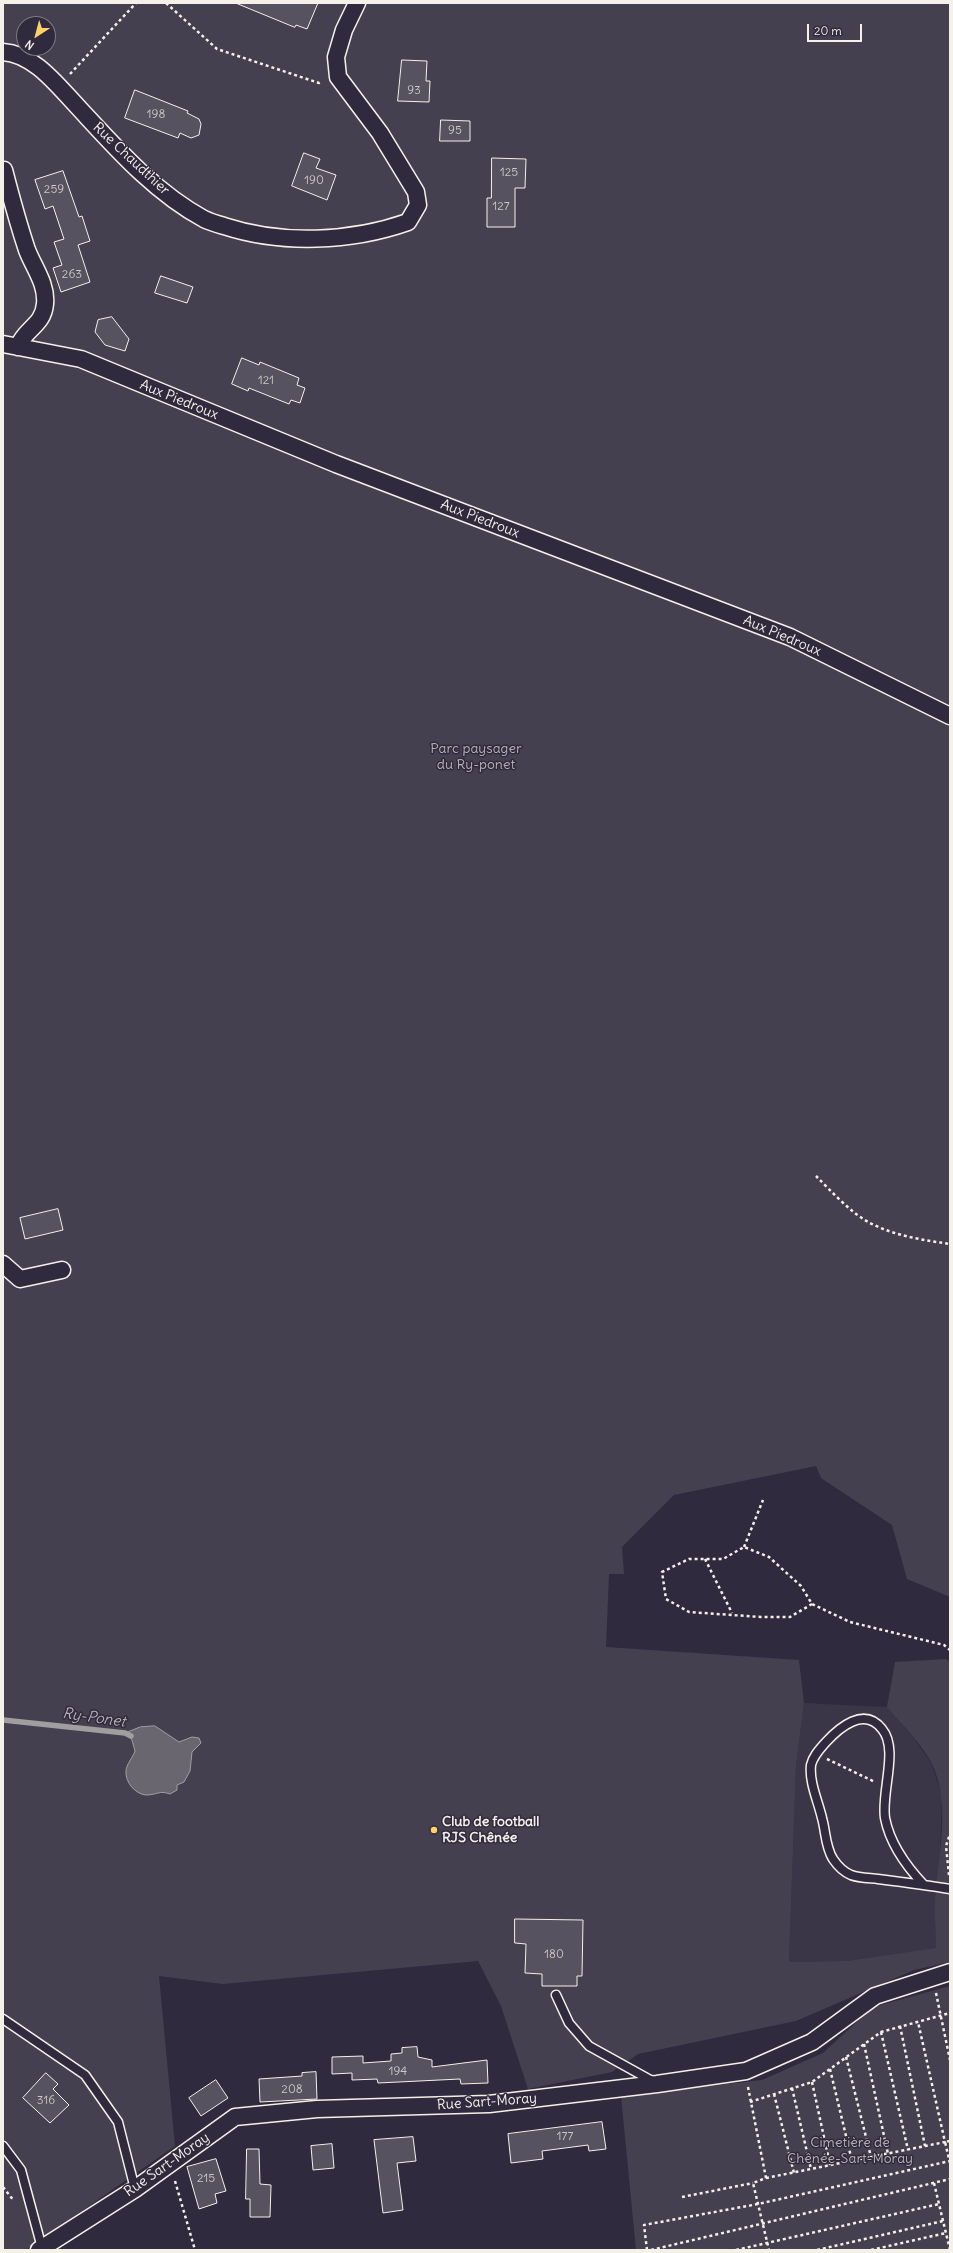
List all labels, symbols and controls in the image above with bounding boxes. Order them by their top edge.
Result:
north arrow [16,16,56,56]
scale bar [809,16,864,42]
text: 20 m [814,23,842,38]
text: N [22,37,37,53]
house number: 93 [407,84,421,98]
house number: 198 [147,108,165,122]
street label: Rue Chaudthier [89,119,173,199]
house number: 95 [448,124,462,138]
house number: 125 [500,166,518,180]
house number: 190 [304,174,324,188]
house number: 259 [44,183,64,197]
house number: 127 [492,200,510,214]
house number: 263 [62,268,82,282]
house number: 121 [258,374,274,388]
street label: Aux Piedroux [137,377,221,423]
street label: Aux Piedroux [438,496,522,542]
street label: Aux Piedroux [740,612,824,660]
park label: Parc paysager du Ry-ponet [430,741,522,774]
water label: Ry-Ponet [61,1705,127,1731]
place label: Club de football RJS Chênée [442,1814,539,1846]
marker: Club de football RJS Chênée [429,1825,439,1835]
house number: 180 [544,1948,564,1962]
house number: 194 [389,2065,407,2079]
house number: 208 [281,2083,303,2097]
street label: Rue Sart-Moray [436,2090,538,2114]
house number: 316 [37,2094,55,2108]
street label: Rue Sart-Moray [121,2129,213,2201]
house number: 177 [557,2130,573,2144]
park label: Cimetière de Chênée-Sart-Moray [787,2135,913,2168]
house number: 215 [197,2172,215,2186]

